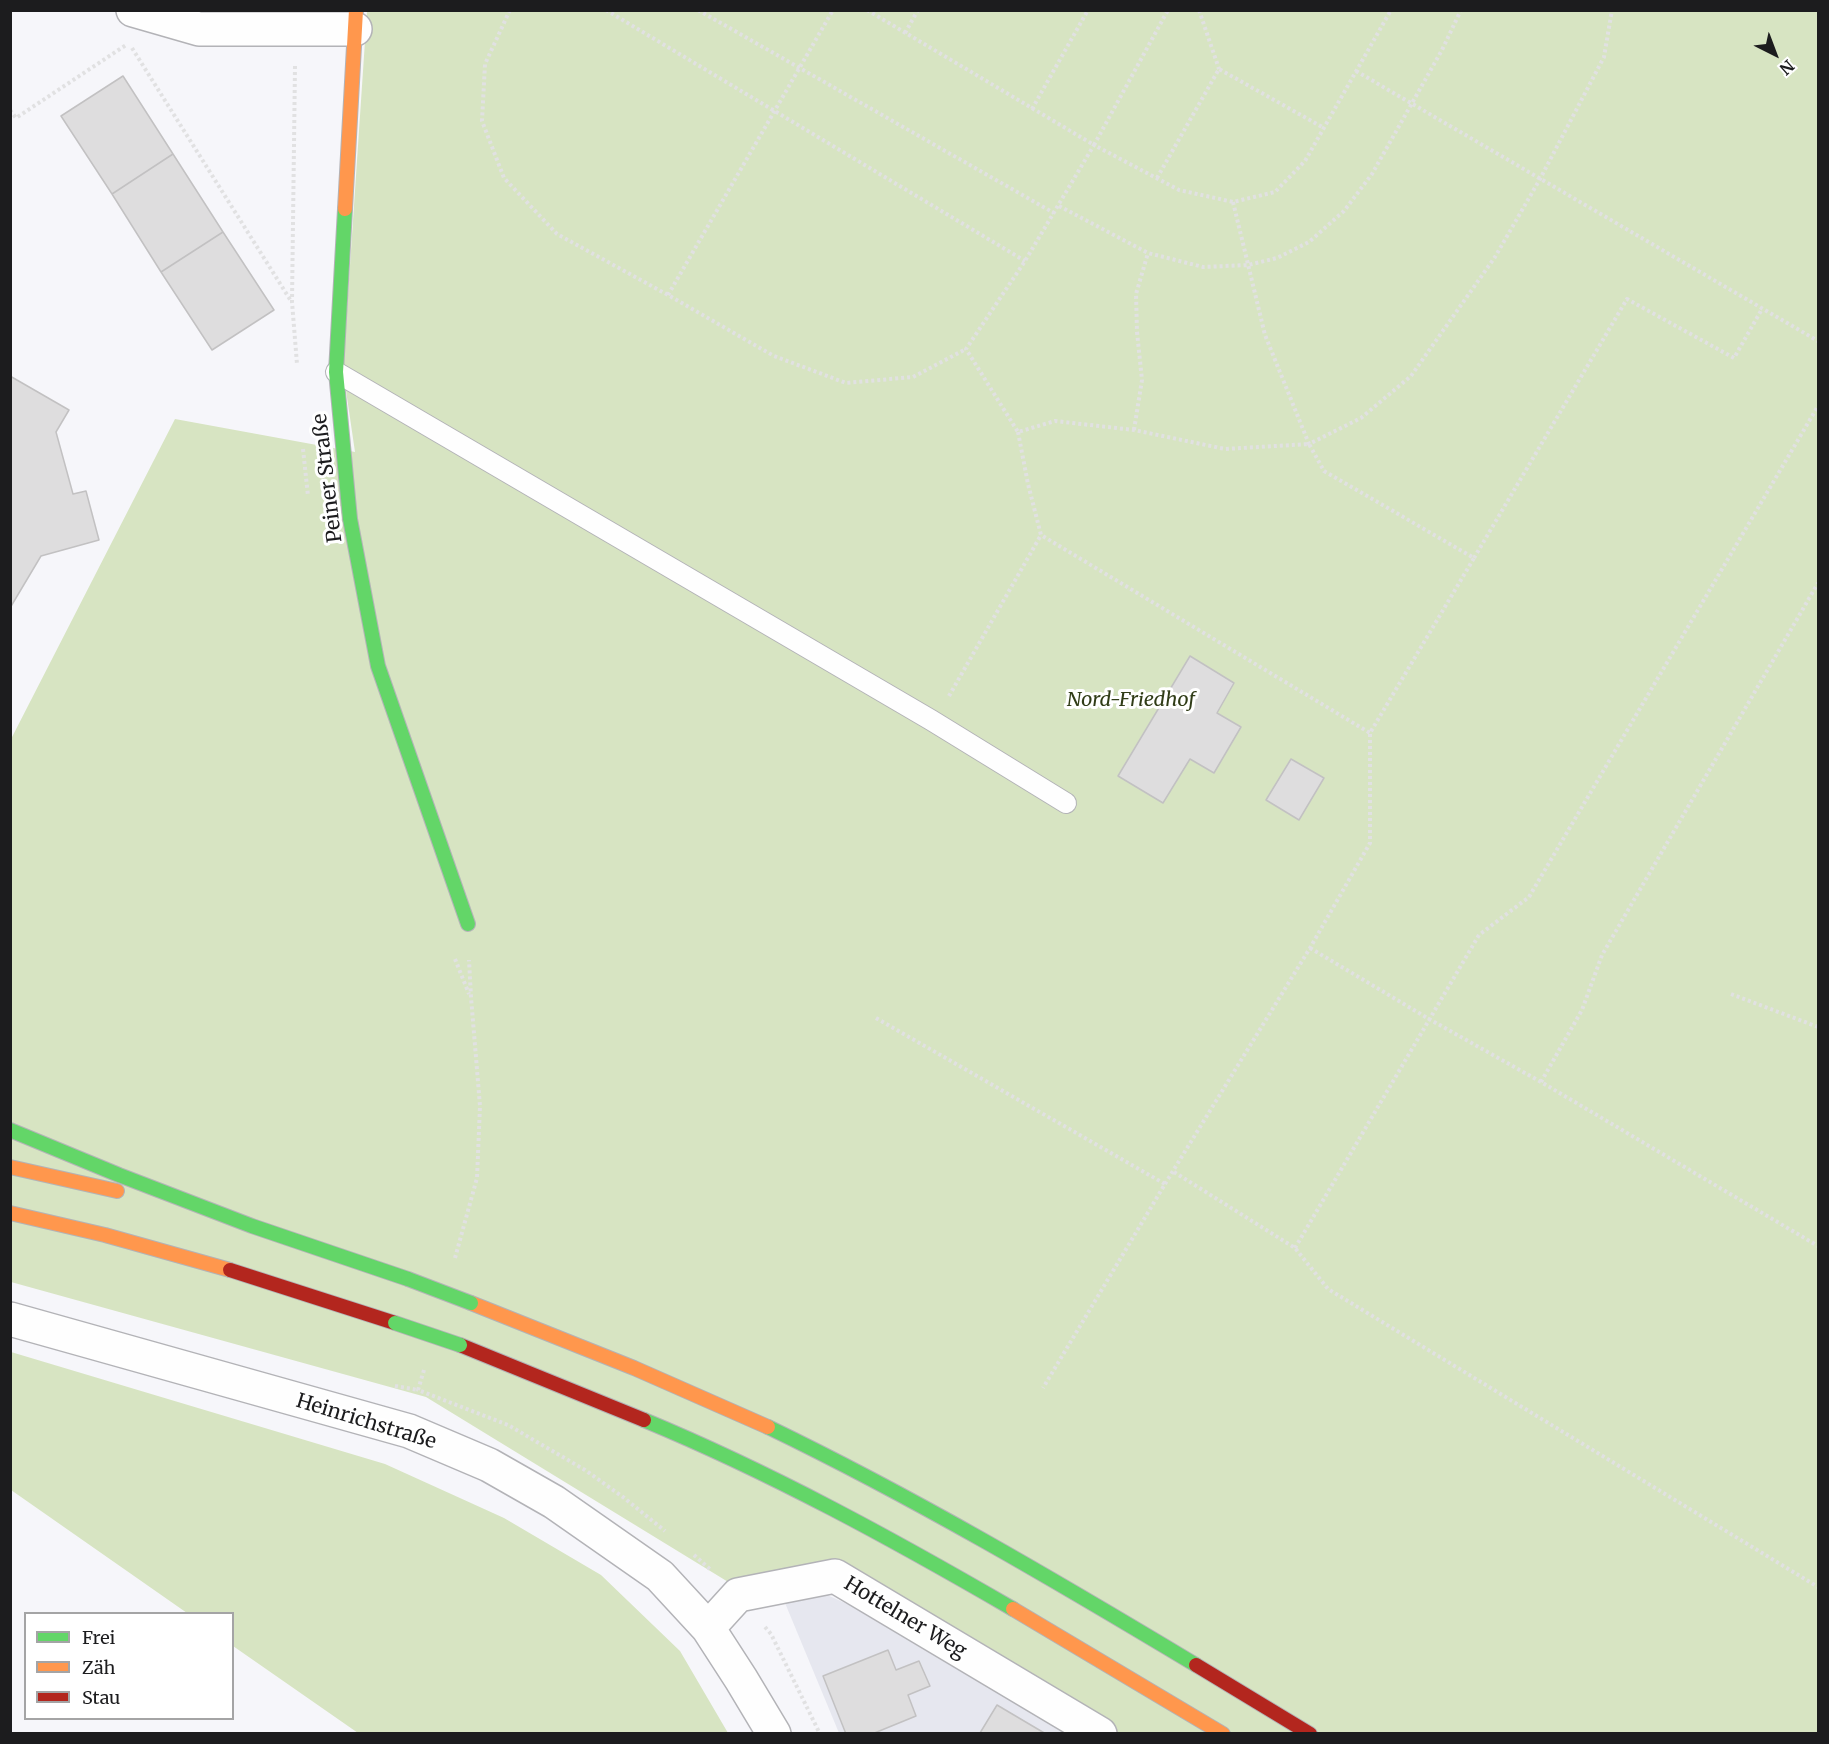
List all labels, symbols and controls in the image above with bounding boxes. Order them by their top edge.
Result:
north arrow [1745,24,1805,84]
text: N [1776,56,1798,79]
street label: Peiner Straße [308,412,348,544]
park label: Nord-Friedhof [1067,688,1195,712]
street label: Heinrichstraße [293,1389,439,1455]
street label: Hottelner Weg [839,1572,971,1664]
legend [24,1612,234,1720]
text: Frei [82,1626,115,1649]
text: Zäh [82,1656,115,1679]
text: Stau [82,1686,120,1709]

